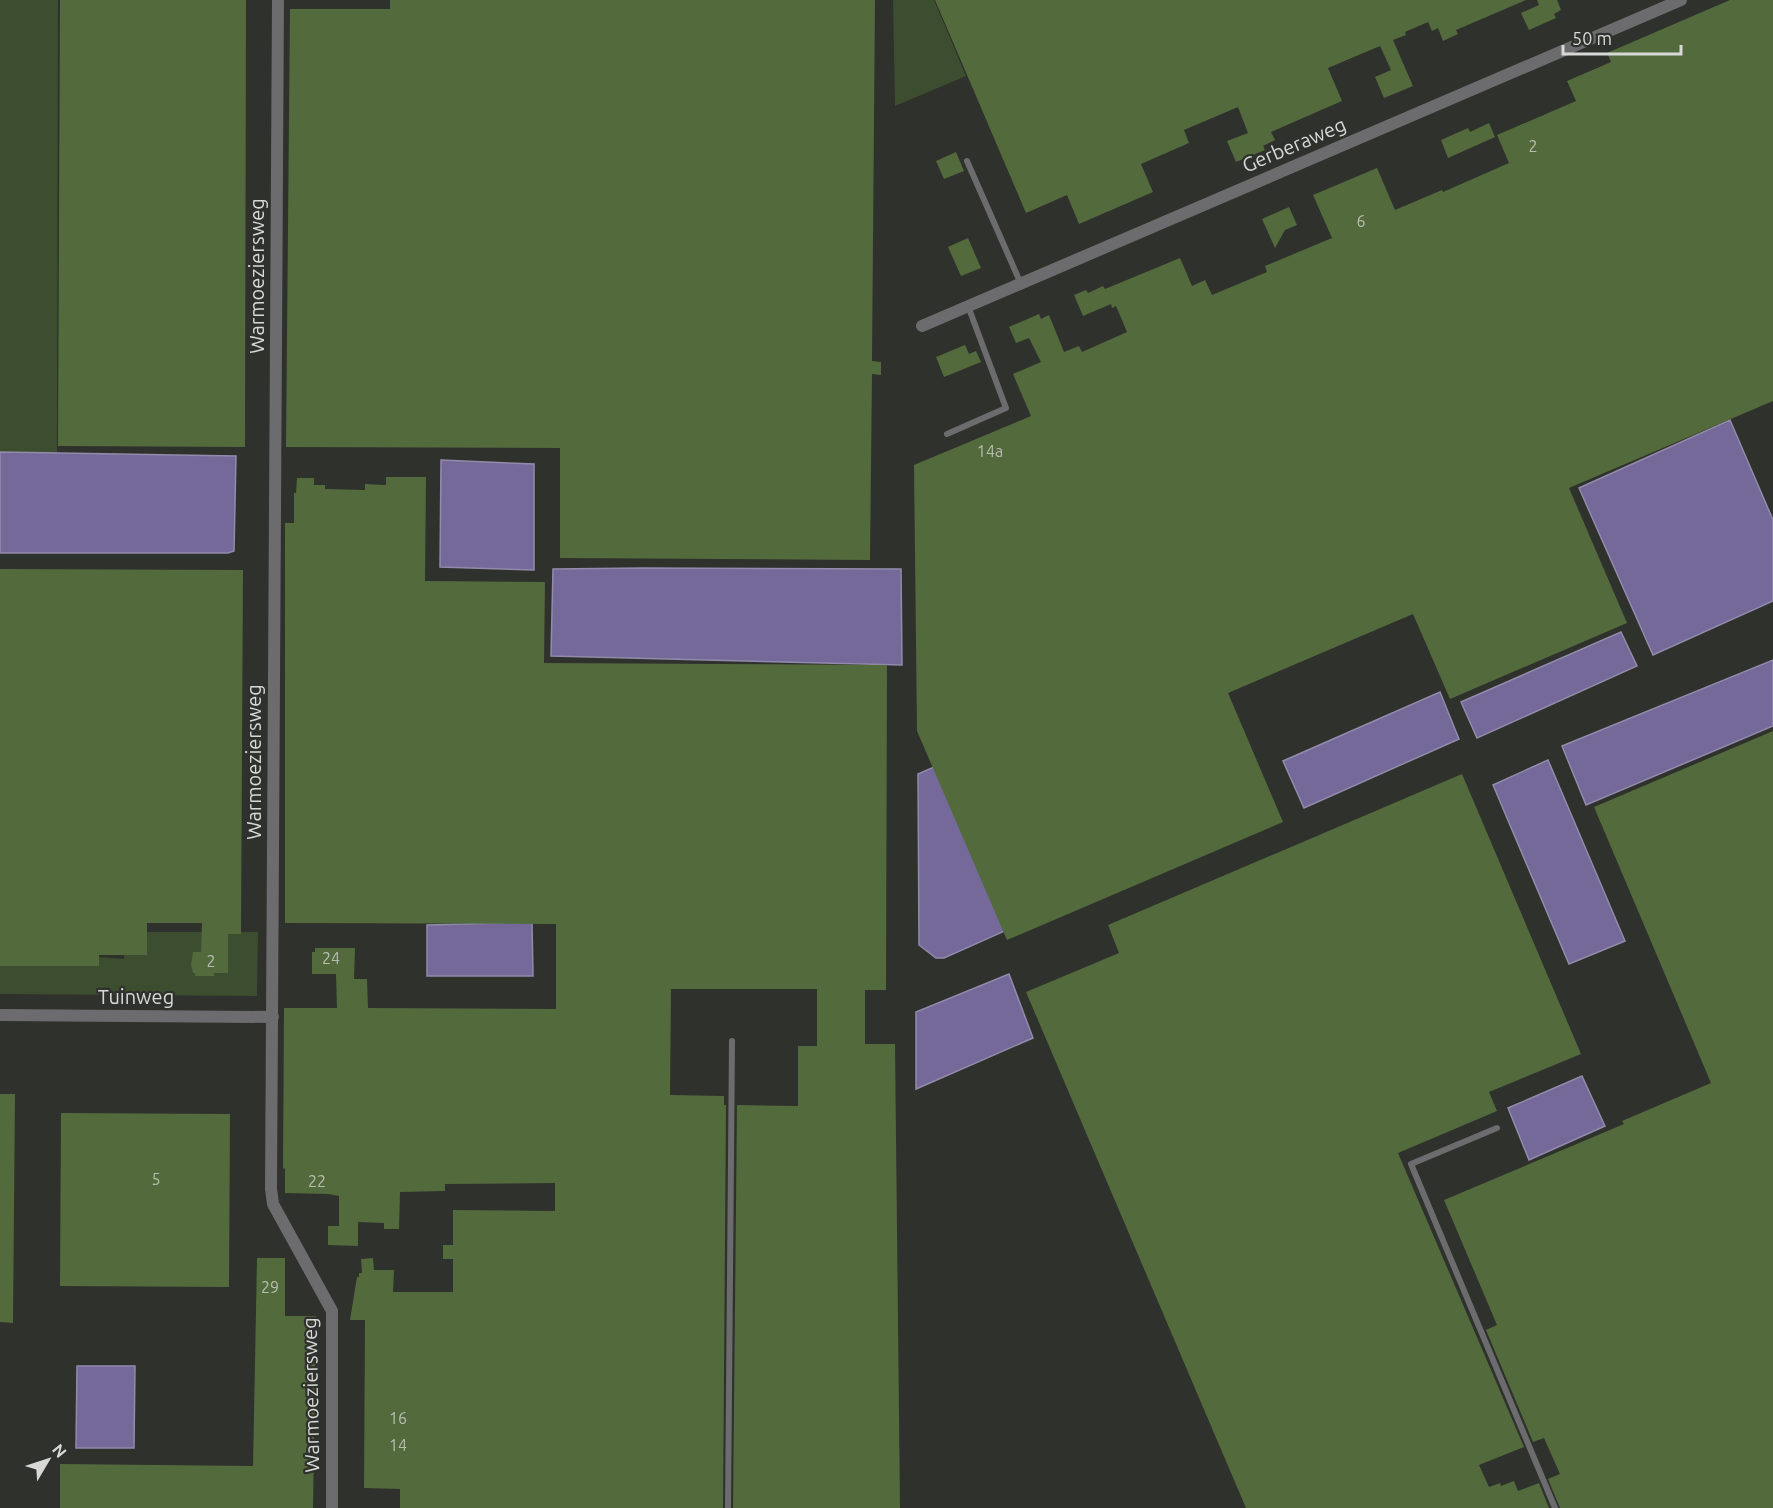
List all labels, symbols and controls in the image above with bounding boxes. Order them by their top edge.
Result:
scale bar [1563,18,1682,56]
text: 50 m [1572,28,1612,48]
street label: Gerberaweg [1238,112,1349,177]
house number: 2 [1528,137,1538,155]
street label: Warmoeziersweg [245,198,268,354]
house number: 6 [1356,212,1366,230]
house number: 14a [977,442,1003,460]
street label: Warmoeziersweg [242,684,265,840]
house number: 24 [322,949,340,967]
house number: 2 [206,952,216,970]
street label: Tuinweg [98,985,174,1008]
house number: 5 [151,1170,161,1188]
house number: 22 [308,1172,326,1190]
house number: 29 [261,1278,279,1296]
street label: Warmoeziersweg [298,1317,323,1473]
house number: 16 [389,1409,407,1427]
north arrow [18,1430,78,1490]
house number: 14 [389,1436,407,1454]
text: N [49,1440,70,1461]

